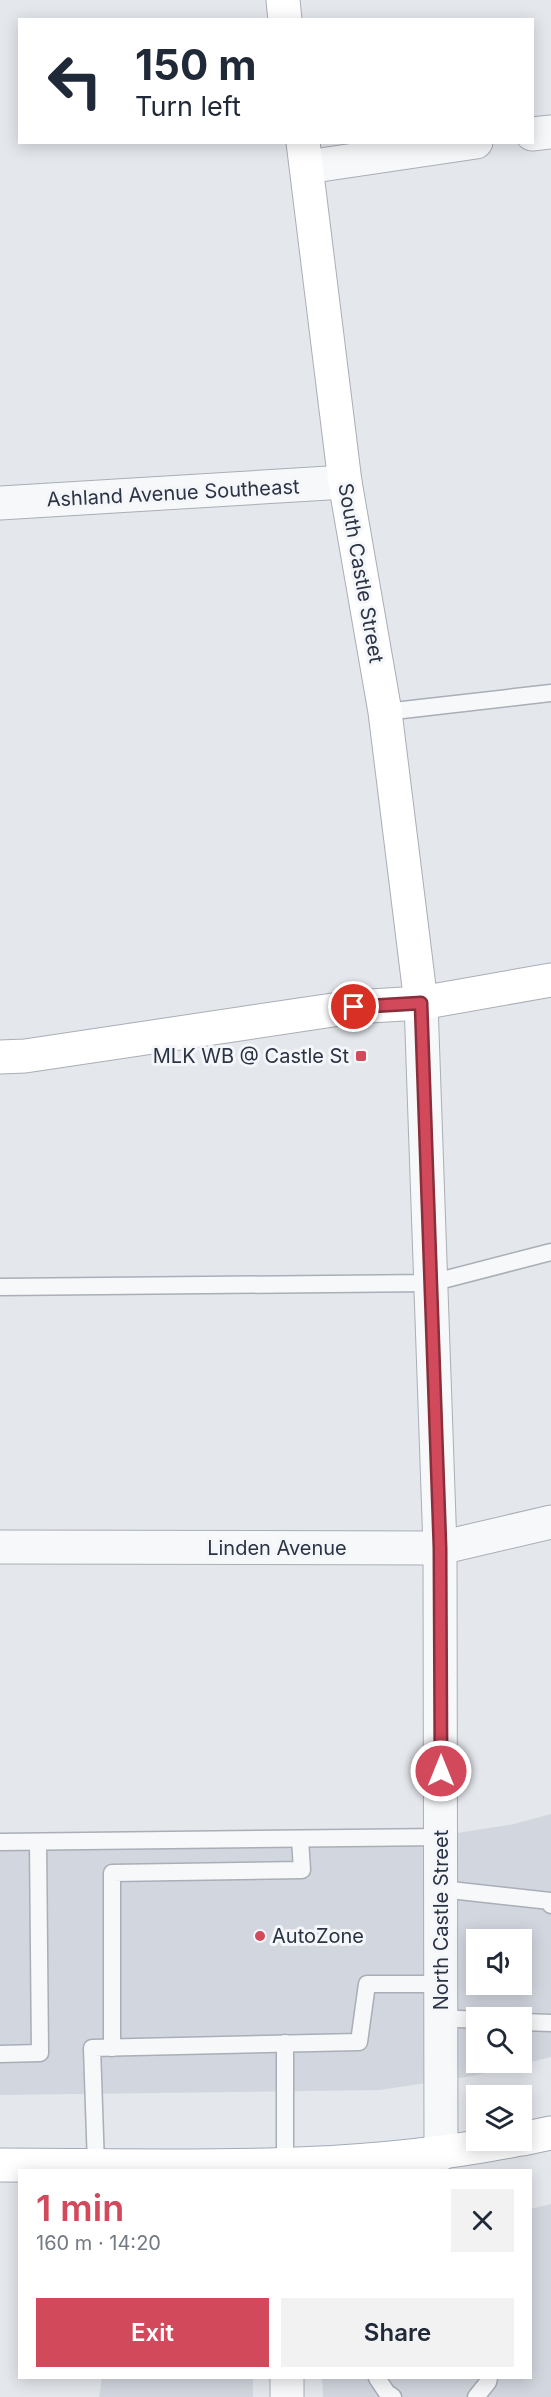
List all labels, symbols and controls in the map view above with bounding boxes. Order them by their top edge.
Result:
text: 150 m [135,39,257,90]
icon: left [36,42,114,120]
text: Turn left [135,90,241,123]
street label: Ashland Avenue Southeast [46,474,300,512]
street label: South Castle Street [333,481,389,665]
pin [328,981,379,1032]
icon: arrive [337,990,370,1023]
place label: MLK WB @ Castle St [153,1044,349,1068]
marker: MLK WB @ Castle St [354,1049,368,1063]
street label: Linden Avenue [207,1536,347,1560]
position arrow [409,1739,473,1803]
street label: North Castle Street [429,1829,453,2010]
place label: AutoZone [272,1924,364,1948]
marker: AutoZone [253,1929,267,1943]
map controls [466,1929,532,2151]
button: sound [466,1929,532,1995]
button: search [466,2007,532,2073]
button: layers [466,2085,532,2151]
text: 1 min [36,2186,124,2230]
button: close [451,2189,514,2252]
text: 160 m · 14:20 [36,2231,161,2255]
button: Exit [36,2298,269,2367]
button: Share [281,2298,514,2367]

